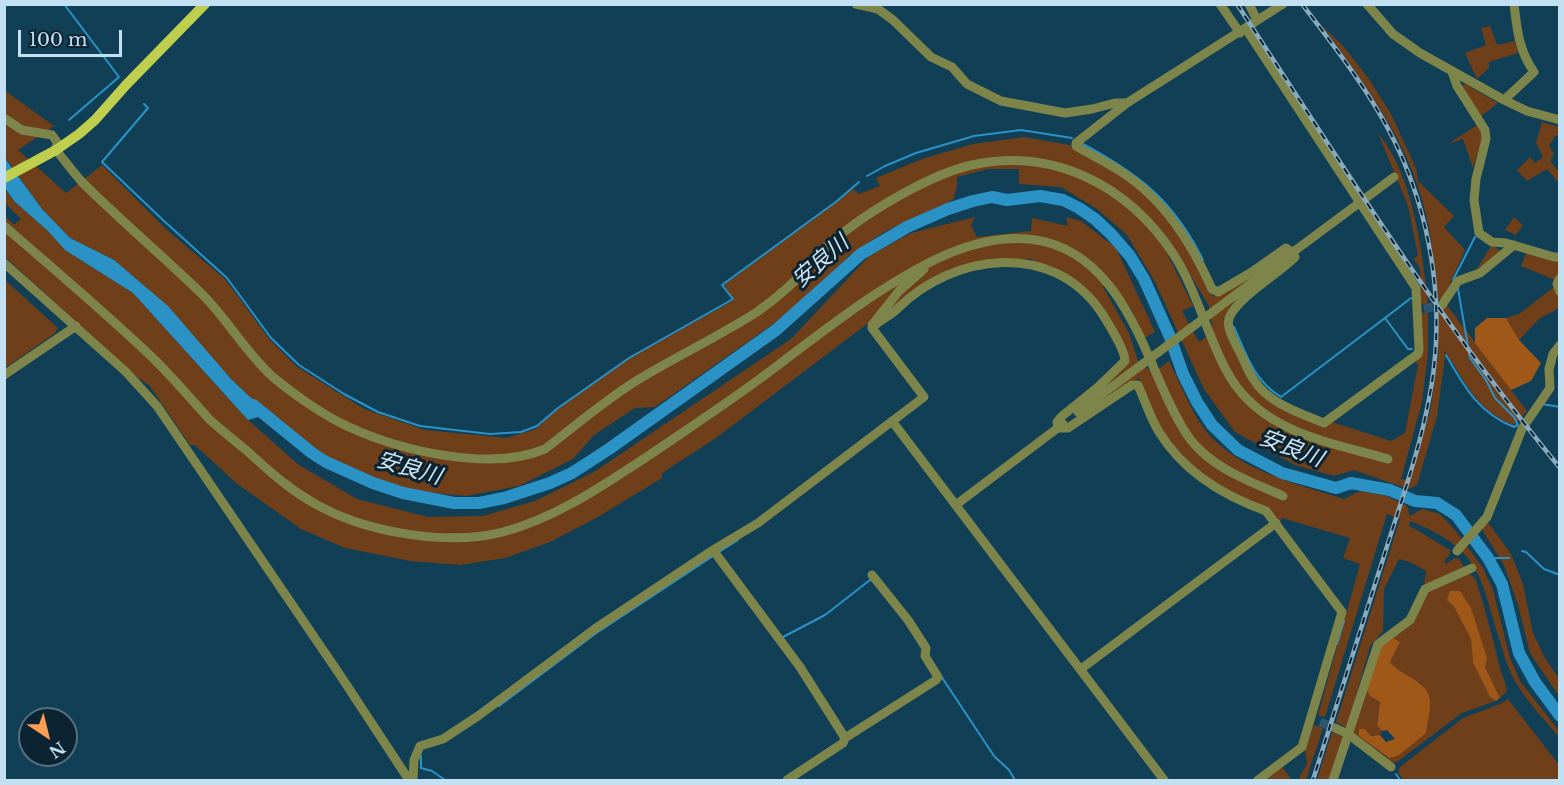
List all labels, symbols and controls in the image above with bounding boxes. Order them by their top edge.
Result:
scale bar [21,18,124,56]
text: 100 m [29,29,87,51]
water label: 安良川 [787,230,855,294]
water label: 安良川 [1255,425,1327,473]
water label: 安良川 [374,447,444,491]
north arrow [18,707,78,767]
text: N [45,738,69,763]

